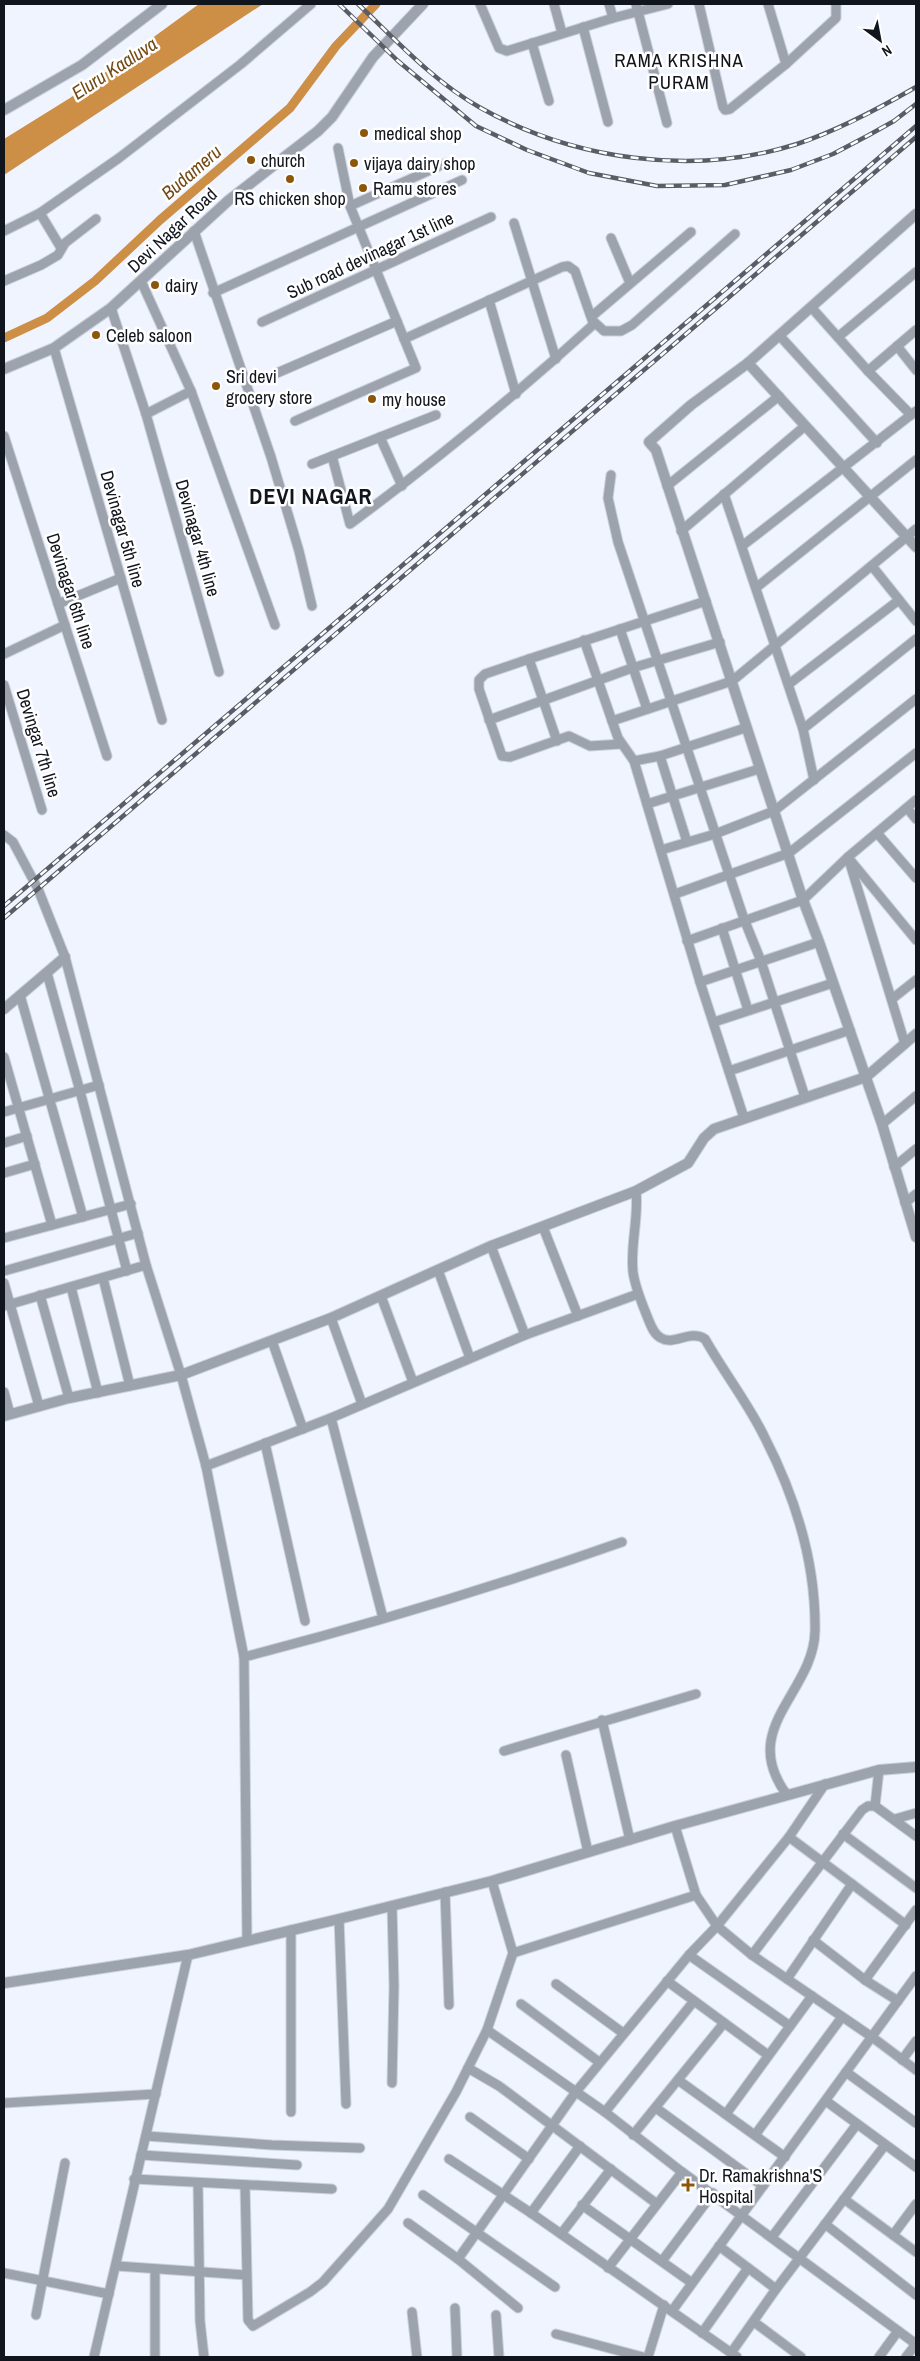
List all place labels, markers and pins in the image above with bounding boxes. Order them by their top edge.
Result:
place label: medical shop [374,121,462,146]
marker: medical shop [358,127,370,139]
place label: church [261,148,305,173]
place label: vijaya dairy shop [364,151,476,176]
marker: church [245,154,257,166]
marker: vijaya dairy shop [348,157,360,169]
marker: RS chicken shop [284,173,296,185]
place label: Ramu stores [373,176,457,201]
marker: Ramu stores [357,182,369,194]
place label: RS chicken shop [234,186,346,211]
place label: dairy [165,273,198,298]
marker: dairy [149,279,161,291]
place label: Celeb saloon [106,323,192,348]
marker: Celeb saloon [90,329,102,341]
place label: Sri devi grocery store [226,364,312,410]
marker: Sri devi grocery store [210,380,222,392]
place label: my house [382,387,446,412]
marker: my house [366,393,378,405]
place label: Dr. Ramakrishna'S Hospital [699,2163,823,2209]
marker: Dr. Ramakrishna'S Hospital [681,2178,695,2192]

